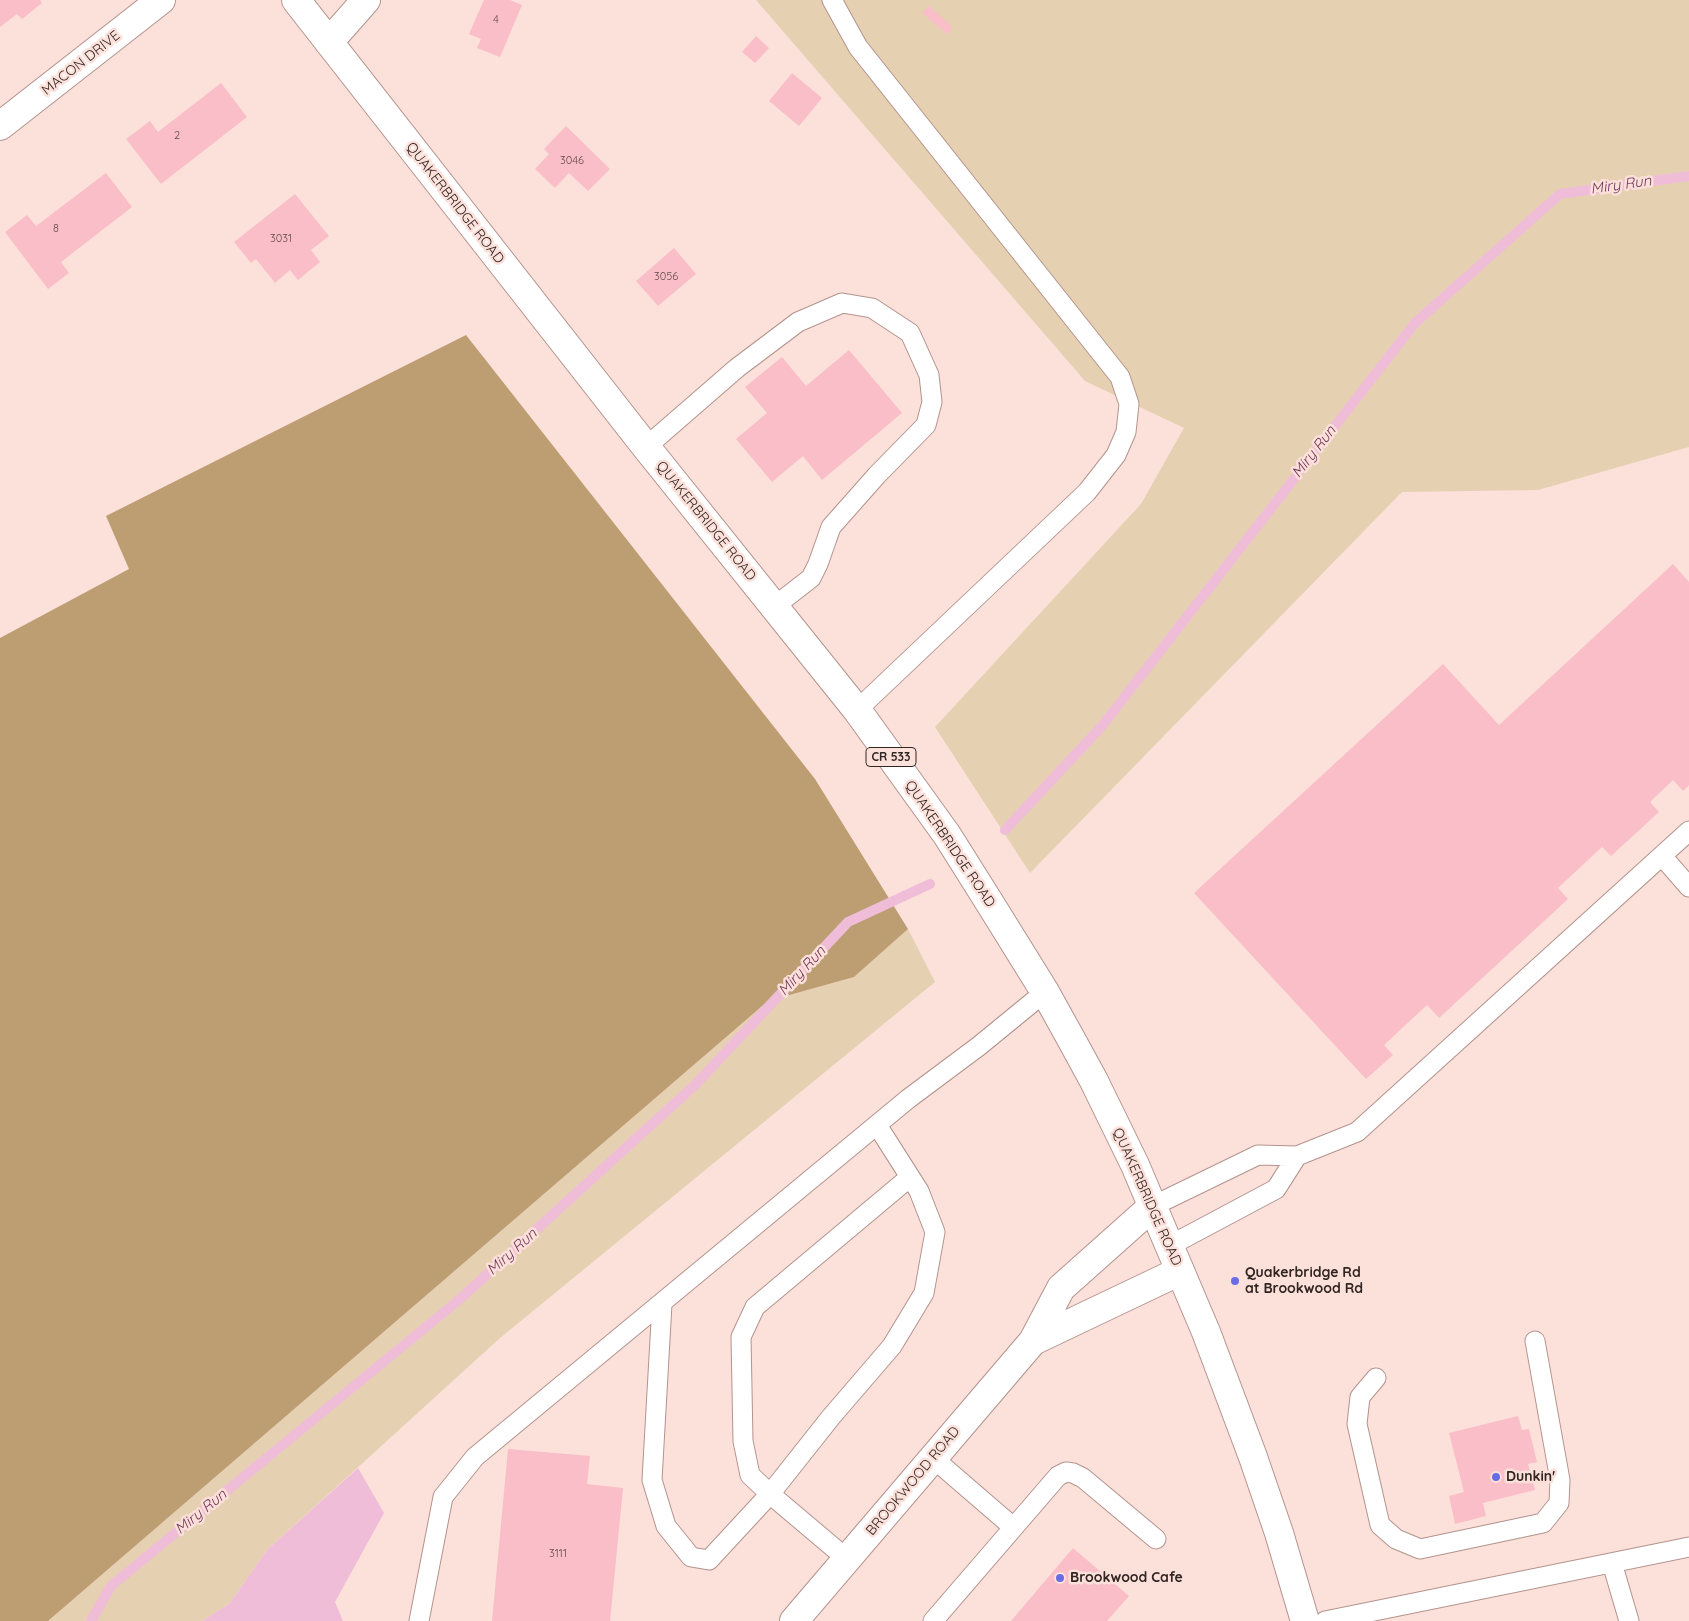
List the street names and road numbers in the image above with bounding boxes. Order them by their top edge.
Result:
street label: MACON DRIVE [39,27,123,99]
street label: QUAKERBRIDGE ROAD [402,139,508,267]
street label: QUAKERBRIDGE ROAD [653,458,759,584]
road number: CR 533 [866,748,916,766]
street label: QUAKERBRIDGE ROAD [901,777,999,911]
street label: QUAKERBRIDGE ROAD [1109,1125,1185,1269]
street label: BROOKWOOD ROAD [863,1423,963,1539]

